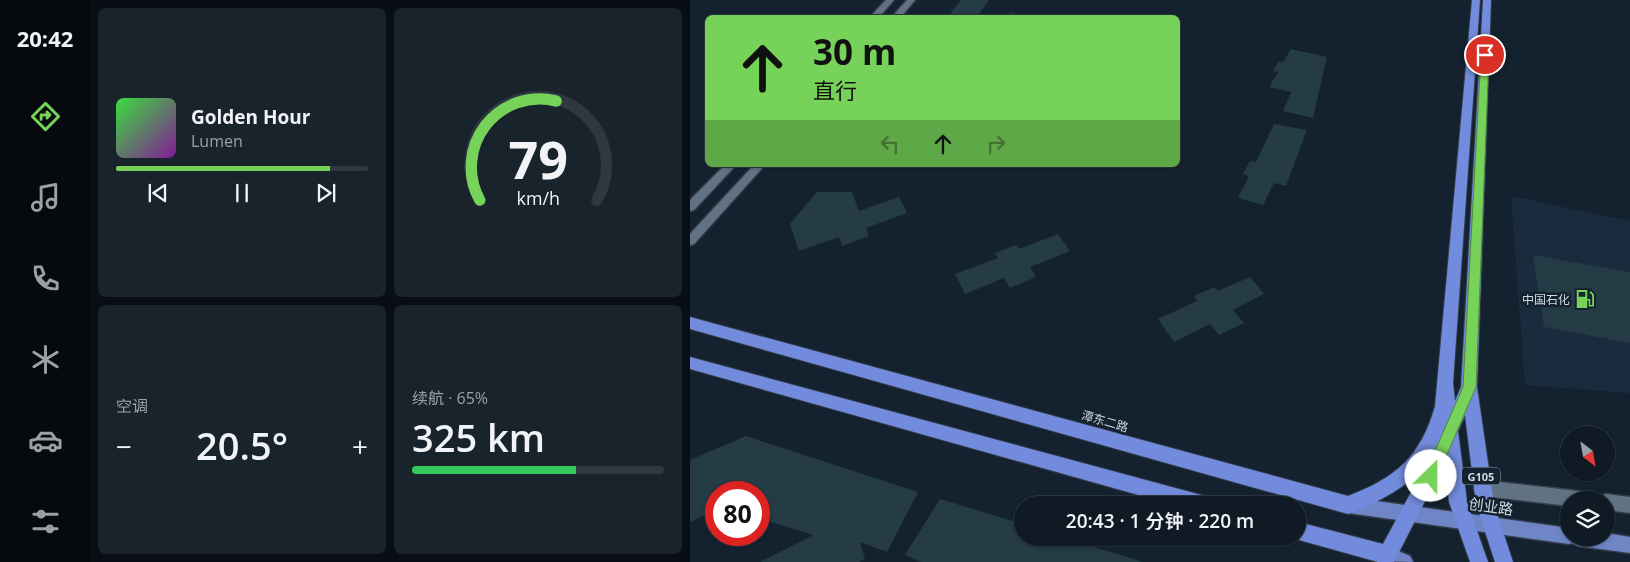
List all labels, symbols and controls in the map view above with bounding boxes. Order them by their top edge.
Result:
text: 20:42 [17,23,73,53]
text: 30 m [813,28,896,75]
pin [1464,34,1506,76]
icon: ahead [730,35,795,100]
icon: arrive [1471,41,1499,69]
text: 直行 [813,75,857,105]
icon: directions [28,99,63,134]
text: Golden Hour [191,104,310,130]
text: 79 [508,123,568,194]
text: Lumen [191,130,243,152]
icon: left [876,130,904,158]
icon: ahead [929,130,957,158]
icon: right [982,130,1010,158]
icon: previous [144,179,172,207]
icon: pause [228,179,256,207]
icon: next [312,179,340,207]
icon: music [28,180,63,215]
text: km/h [516,186,560,210]
icon: phone [28,261,63,296]
fuel station icon: 中国石化 [1574,288,1596,310]
place label: 中国石化 [1522,291,1570,308]
icon: climate [28,342,63,377]
text: 续航 · 65% [412,387,488,409]
text: 空调 [116,395,148,417]
street label: 潭东二路 [1080,406,1130,436]
text: 325 km [412,411,545,463]
text: 20.5° [196,419,288,471]
icon: car [28,423,63,458]
north arrow [1560,426,1615,481]
map controls [1560,426,1615,546]
text: − [116,427,132,465]
text: + [352,427,368,465]
position arrow [1404,449,1456,501]
road number: G105 [1462,468,1500,484]
speed limit sign: 80 [705,481,770,546]
button: layers [1560,491,1615,546]
street label: 创业路 [1467,493,1515,519]
icon: filters [28,504,63,539]
text: 20:43 · 1 分钟 · 220 m [1066,508,1254,534]

